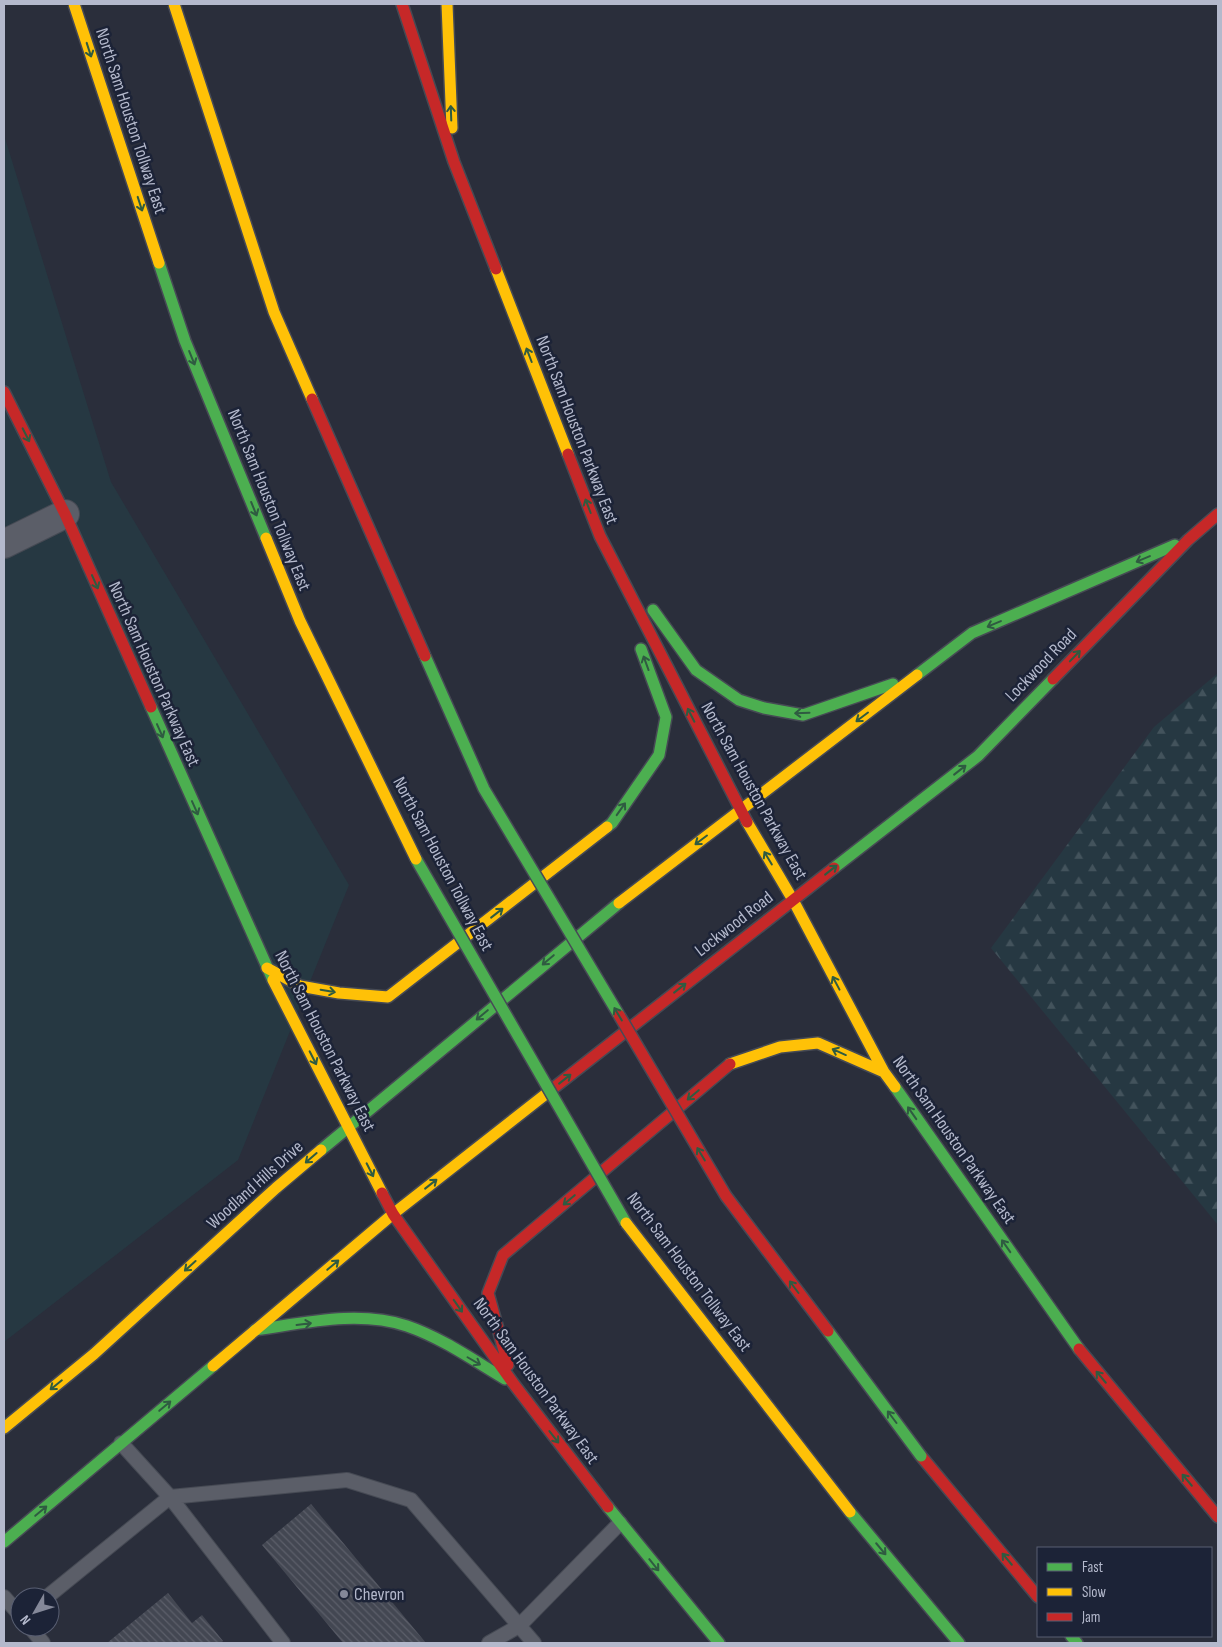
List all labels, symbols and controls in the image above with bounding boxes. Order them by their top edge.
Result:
street label: North Sam Houston Tollway East [91,26,171,217]
one-way arrow [85,42,94,57]
one-way arrow [447,105,456,121]
one-way arrow [136,196,145,212]
street label: North Sam Houston Parkway East [531,333,623,528]
one-way arrow [524,348,533,363]
one-way arrow [188,350,197,365]
street label: North Sam Houston Tollway East [223,406,315,594]
one-way arrow [22,427,31,442]
one-way arrow [583,499,592,515]
one-way arrow [249,501,259,516]
one-way arrow [1136,555,1151,565]
one-way arrow [90,574,100,589]
street label: North Sam Houston Parkway East [104,578,204,770]
one-way arrow [987,619,1002,629]
street label: Lockwood Road [1001,624,1081,706]
one-way arrow [1069,649,1081,662]
one-way arrow [641,656,650,671]
street label: North Sam Houston Parkway East [696,698,812,884]
one-way arrow [686,707,696,722]
one-way arrow [794,708,810,718]
one-way arrow [856,712,869,723]
one-way arrow [156,723,166,738]
one-way arrow [953,764,966,775]
street label: North Sam Houston Tollway East [388,773,498,955]
one-way arrow [190,800,200,815]
one-way arrow [616,803,626,817]
one-way arrow [695,834,708,845]
one-way arrow [763,851,773,865]
one-way arrow [825,864,838,875]
street label: Lockwood Road [691,887,777,961]
one-way arrow [490,907,503,918]
street label: North Sam Houston Parkway East [270,947,380,1135]
one-way arrow [542,954,555,965]
one-way arrow [831,975,841,990]
one-way arrow [673,983,687,993]
one-way arrow [320,986,336,996]
one-way arrow [612,1008,622,1022]
one-way arrow [475,1009,488,1021]
one-way arrow [832,1047,847,1056]
one-way arrow [309,1050,318,1065]
street label: North Sam Houston Parkway East [888,1052,1020,1228]
one-way arrow [558,1074,572,1084]
one-way arrow [687,1089,700,1101]
one-way arrow [907,1106,917,1120]
street label: Woodland Hills Drive [203,1136,307,1234]
one-way arrow [696,1146,706,1161]
one-way arrow [305,1152,318,1163]
one-way arrow [365,1162,375,1177]
one-way arrow [424,1178,437,1189]
street label: North Sam Houston Tollway East [622,1188,756,1356]
one-way arrow [563,1194,576,1205]
one-way arrow [1001,1239,1011,1253]
one-way arrow [326,1259,339,1270]
one-way arrow [183,1260,196,1272]
one-way arrow [789,1280,799,1294]
street label: North Sam Houston Parkway East [469,1294,604,1468]
one-way arrow [453,1299,463,1313]
one-way arrow [295,1319,311,1329]
one-way arrow [466,1357,481,1366]
one-way arrow [1096,1371,1107,1384]
one-way arrow [50,1379,63,1390]
one-way arrow [158,1401,171,1412]
one-way arrow [886,1411,897,1424]
one-way arrow [549,1430,559,1444]
one-way arrow [1181,1473,1193,1486]
one-way arrow [34,1505,47,1516]
one-way arrow [876,1543,887,1556]
legend [1037,1547,1212,1637]
one-way arrow [1002,1553,1013,1566]
one-way arrow [649,1558,660,1571]
text: Fast [1082,1558,1104,1577]
text: Slow [1082,1583,1106,1602]
place label: Chevron [354,1584,405,1605]
north arrow [10,1587,60,1637]
marker: Chevron [338,1588,350,1600]
text: Jam [1081,1608,1100,1627]
text: N [16,1612,34,1628]

